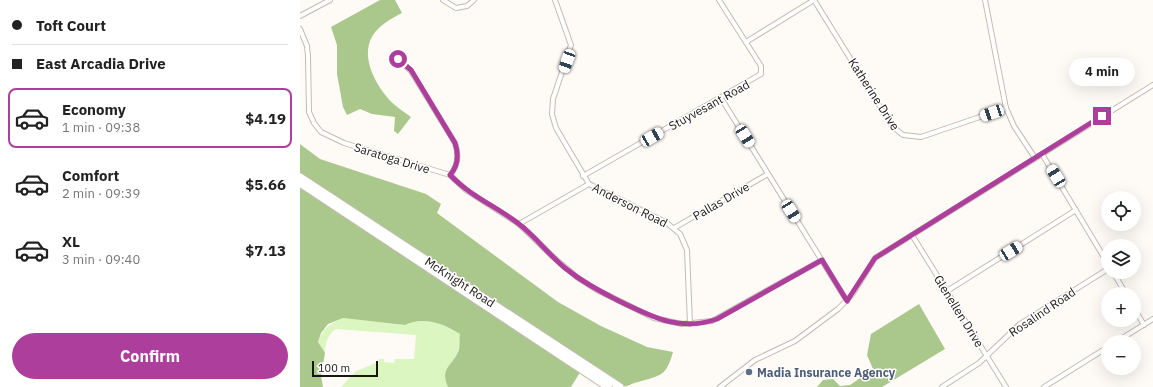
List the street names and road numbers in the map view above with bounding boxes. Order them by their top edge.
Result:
street label: Katherine Drive [845,55,903,133]
street label: Stuyvesant Road [666,77,752,133]
street label: Saratoga Drive [352,139,432,177]
street label: Pallas Drive [690,179,752,223]
street label: Anderson Road [590,180,670,230]
street label: McKnight Road [422,254,498,310]
street label: Glenellen Drive [931,272,987,350]
street label: Rosalind Road [1006,284,1078,340]

